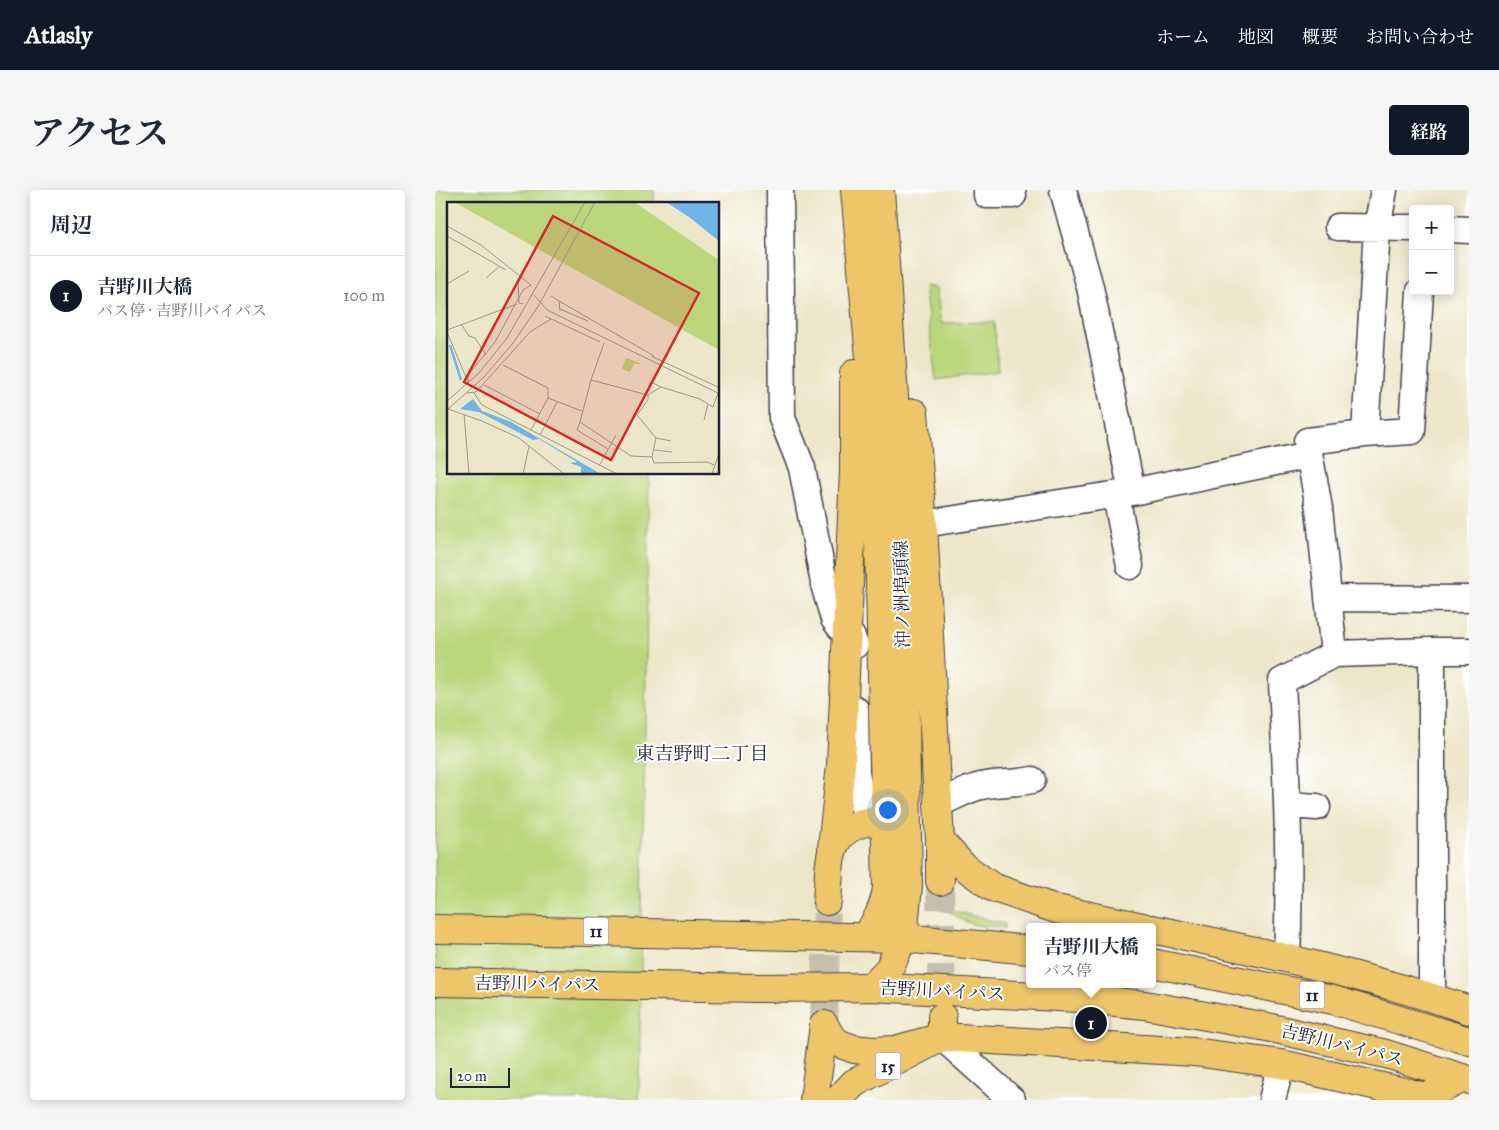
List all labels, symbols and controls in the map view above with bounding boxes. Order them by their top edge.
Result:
text: Atlasly [25,20,92,50]
text: ホーム [1156,26,1210,48]
text: 地図 [1238,26,1274,48]
text: 概要 [1302,26,1338,48]
text: お問い合わせ [1366,26,1474,48]
button: 経路 [1389,105,1469,155]
text: アクセス [30,112,169,155]
inset map [447,202,720,475]
map controls [1409,205,1454,295]
button: + [1409,205,1454,250]
text: 周辺 [50,212,92,238]
button: − [1409,250,1454,295]
text: 吉野川大橋 [97,275,192,298]
text: 1 [63,286,69,305]
text: 100 m [343,286,385,305]
text: バス停 · 吉野川バイパス [97,301,267,320]
street label: 沖ノ洲埠頭線 [890,540,914,648]
district label: 東吉野町二丁目 [635,742,769,765]
your location [875,797,901,823]
road number: 11 [583,918,609,944]
popup [1026,923,1156,988]
text: 吉野川大橋 [1043,935,1139,958]
text: バス停 [1043,961,1092,980]
street label: 吉野川バイパス [474,972,600,996]
street label: 吉野川バイパス [879,977,1005,1005]
road number: 11 [1299,982,1325,1008]
pin: 1 [1075,1004,1107,1042]
street label: 吉野川バイパス [1278,1019,1406,1071]
road number: 15 [875,1052,901,1079]
scale bar [450,1065,510,1088]
text: 20 m [457,1068,487,1085]

